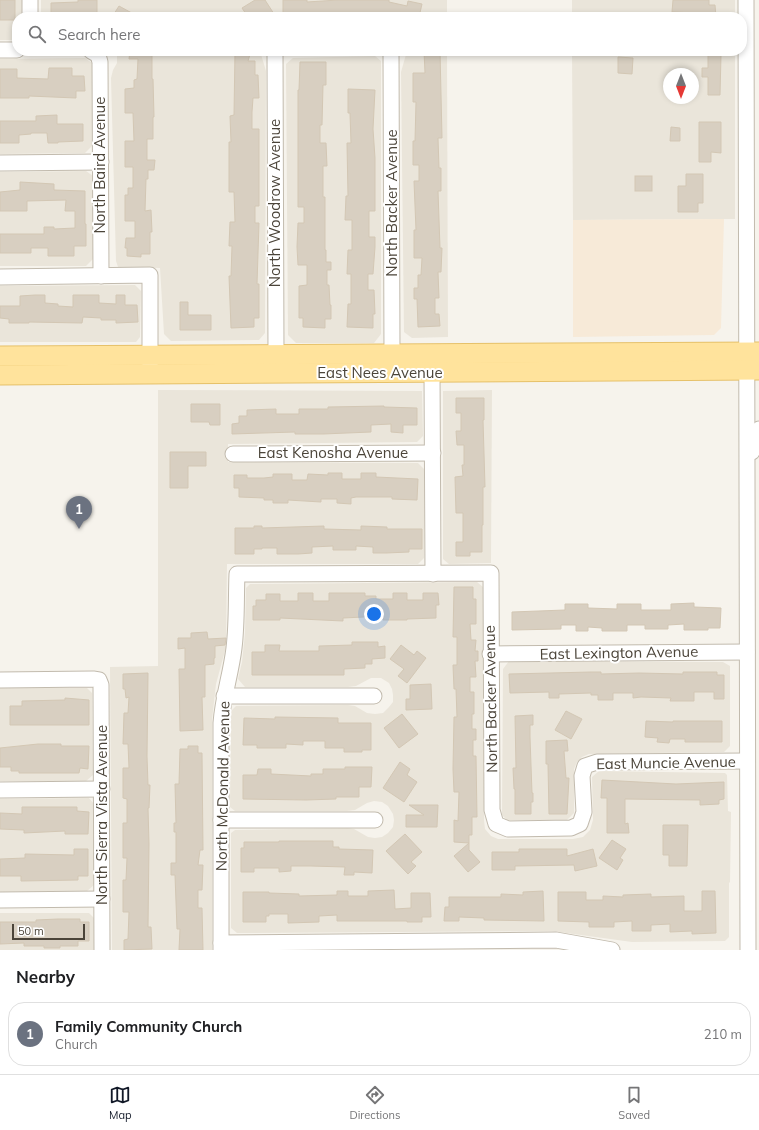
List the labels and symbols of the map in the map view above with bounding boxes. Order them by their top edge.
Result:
north arrow [663,68,699,104]
street label: North Baird Avenue [90,97,109,233]
street label: North Woodrow Avenue [265,119,284,287]
street label: North Backer Avenue [382,129,401,277]
street label: East Nees Avenue [317,363,443,382]
street label: East Kenosha Avenue [258,443,408,462]
pin: 1 [66,496,92,529]
your location [364,604,384,624]
street label: North Backer Avenue [480,625,501,773]
street label: East Lexington Avenue [540,642,698,663]
street label: North McDonald Avenue [212,701,233,871]
street label: North Sierra Vista Avenue [92,725,111,905]
street label: East Muncie Avenue [596,752,736,773]
scale bar [12,922,85,941]

